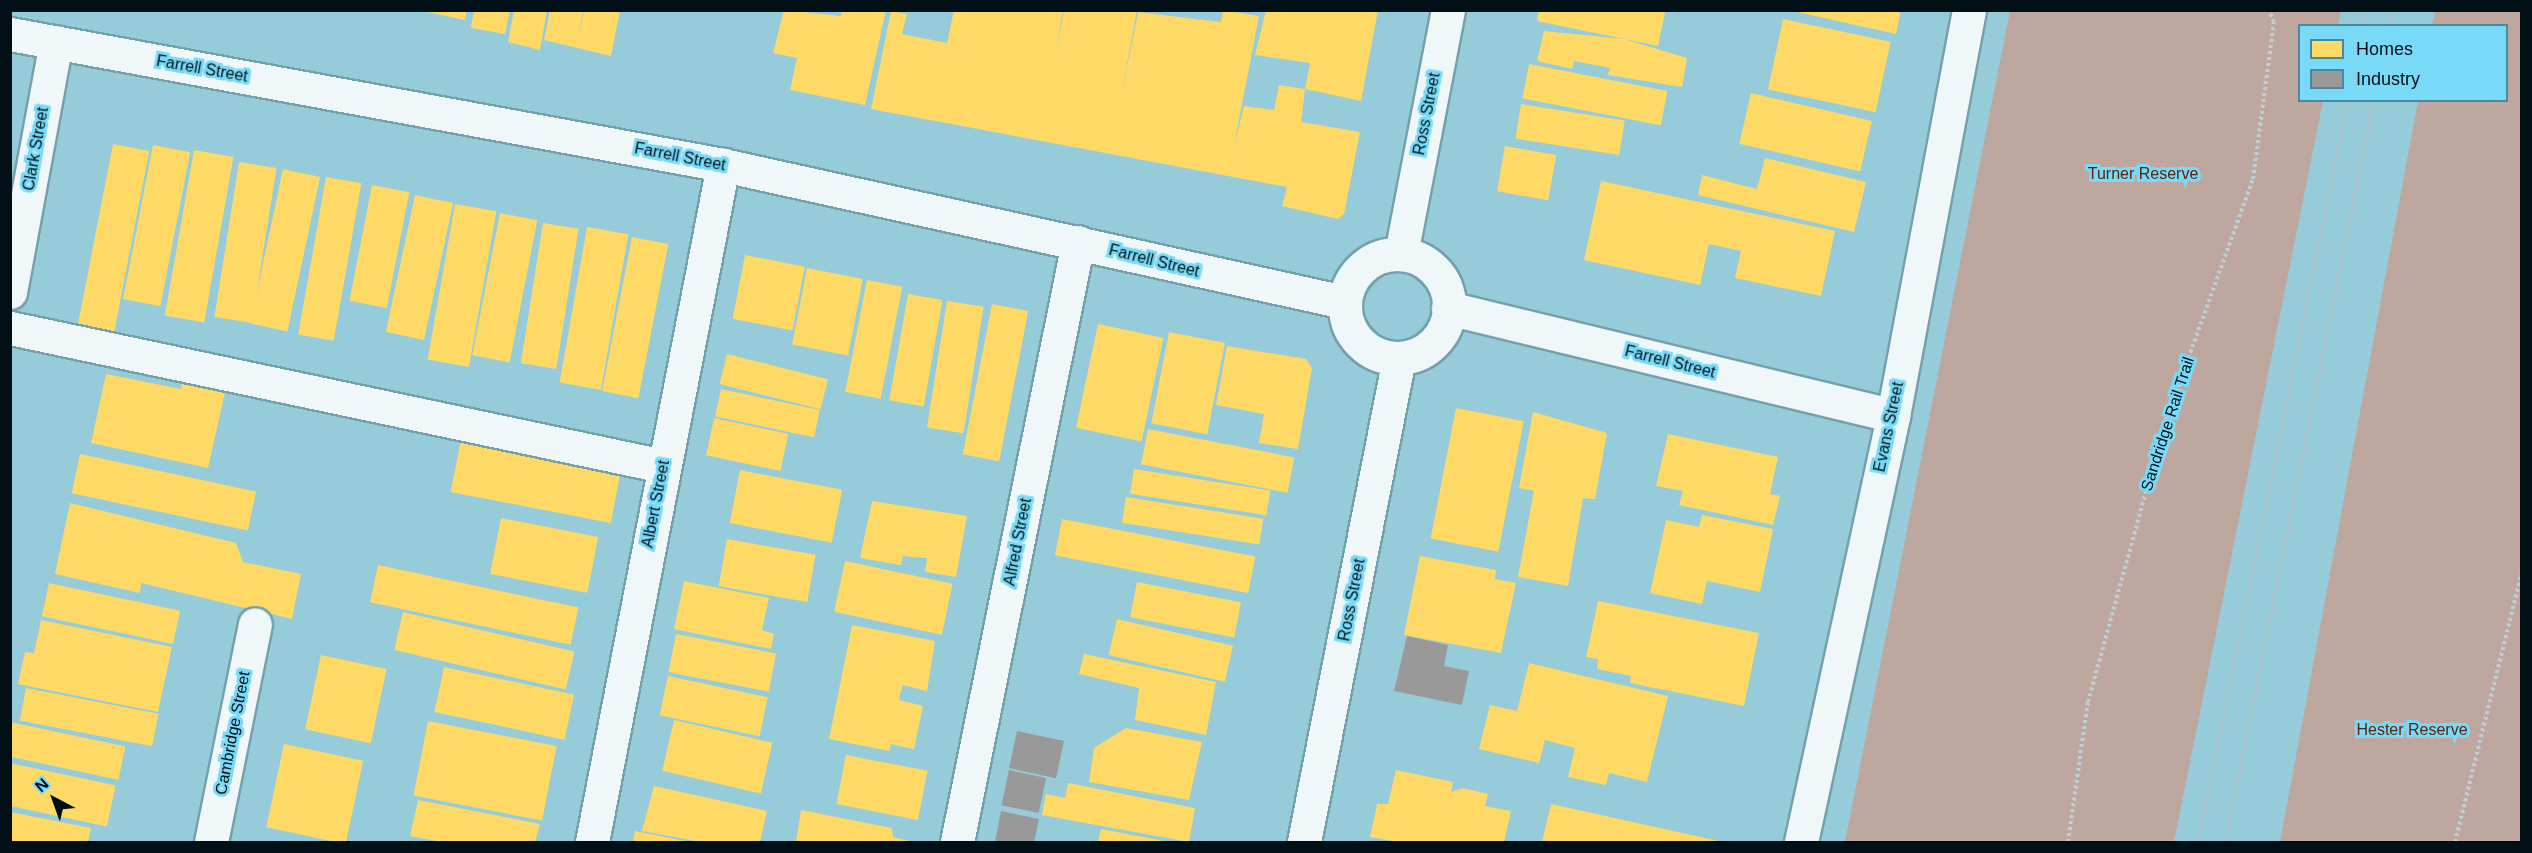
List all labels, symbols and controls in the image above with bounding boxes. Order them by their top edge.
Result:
legend [2298,24,2508,102]
text: Homes [2356,39,2413,59]
street label: Farrell Street [155,52,249,86]
text: Industry [2356,69,2420,89]
street label: Ross Street [1410,71,1444,157]
street label: Clark Street [19,106,53,192]
street label: Farrell Street [633,139,727,175]
park label: Turner Reserve [2088,164,2198,184]
street label: Farrell Street [1107,241,1201,281]
street label: Farrell Street [1623,342,1717,382]
street label: Sandridge Rail Trail [2137,355,2199,493]
street label: Evans Street [1870,380,1908,474]
street label: Albert Street [638,459,674,549]
street label: Alfred Street [1000,497,1036,587]
street label: Ross Street [1335,557,1369,643]
street label: Cambridge Street [212,670,254,796]
park label: Hester Reserve [2356,720,2468,740]
north arrow [24,769,84,829]
text: N [32,775,52,795]

